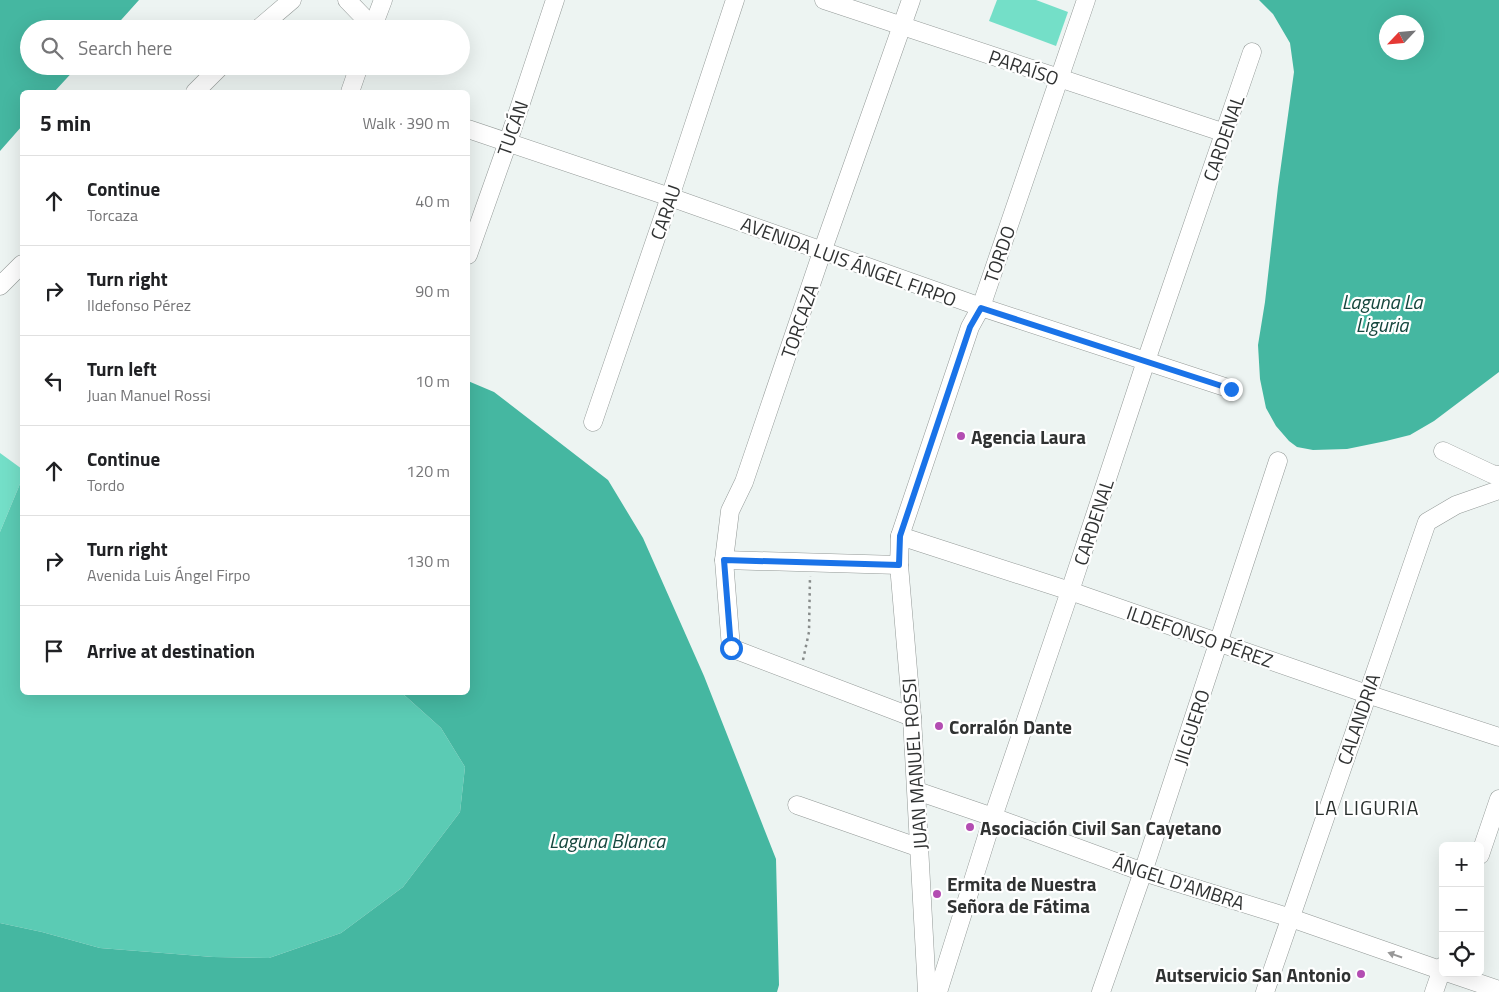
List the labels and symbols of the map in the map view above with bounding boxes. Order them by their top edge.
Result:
north arrow [1379,15,1424,60]
street label: PARAÍSO [985,42,1063,92]
street label: CARDENAL [1195,91,1251,185]
street label: TUCÁN [489,96,535,160]
street label: CARAU [642,180,688,244]
street label: AVENIDA LUIS ÁNGEL FIRPO [737,208,961,314]
street label: TORDO [976,222,1022,286]
street label: TORCAZA [773,280,825,362]
water label: Laguna La Liguria [1342,286,1423,340]
route end [1220,378,1243,401]
place label: Agencia Laura [971,422,1086,451]
marker: Agencia Laura [955,430,967,442]
street label: CARDENAL [1065,475,1121,569]
street label: ILDEFONSO PÉREZ [1123,597,1277,675]
route start [720,637,743,660]
street label: CALANDRIA [1329,669,1387,769]
street label: JUAN MANUEL ROSSI [894,677,934,851]
street label: JILGUERO [1165,686,1217,768]
place label: Corralón Dante [949,712,1072,741]
marker: Corralón Dante [933,720,945,732]
district label: LA LIGURIA [1315,792,1419,823]
place label: Asociación Civil San Cayetano [980,813,1222,842]
marker: Asociación Civil San Cayetano [964,821,976,833]
water label: Laguna Blanca [549,825,666,856]
street label: ÁNGEL D'AMBRA [1109,847,1249,917]
place label: Ermita de Nuestra Señora de Fátima [947,869,1097,920]
marker: Ermita de Nuestra Señora de Fátima [931,888,943,900]
one-way arrow [1387,950,1402,958]
place label: Autservicio San Antonio [1155,960,1351,989]
marker: Autservicio San Antonio [1355,968,1367,980]

